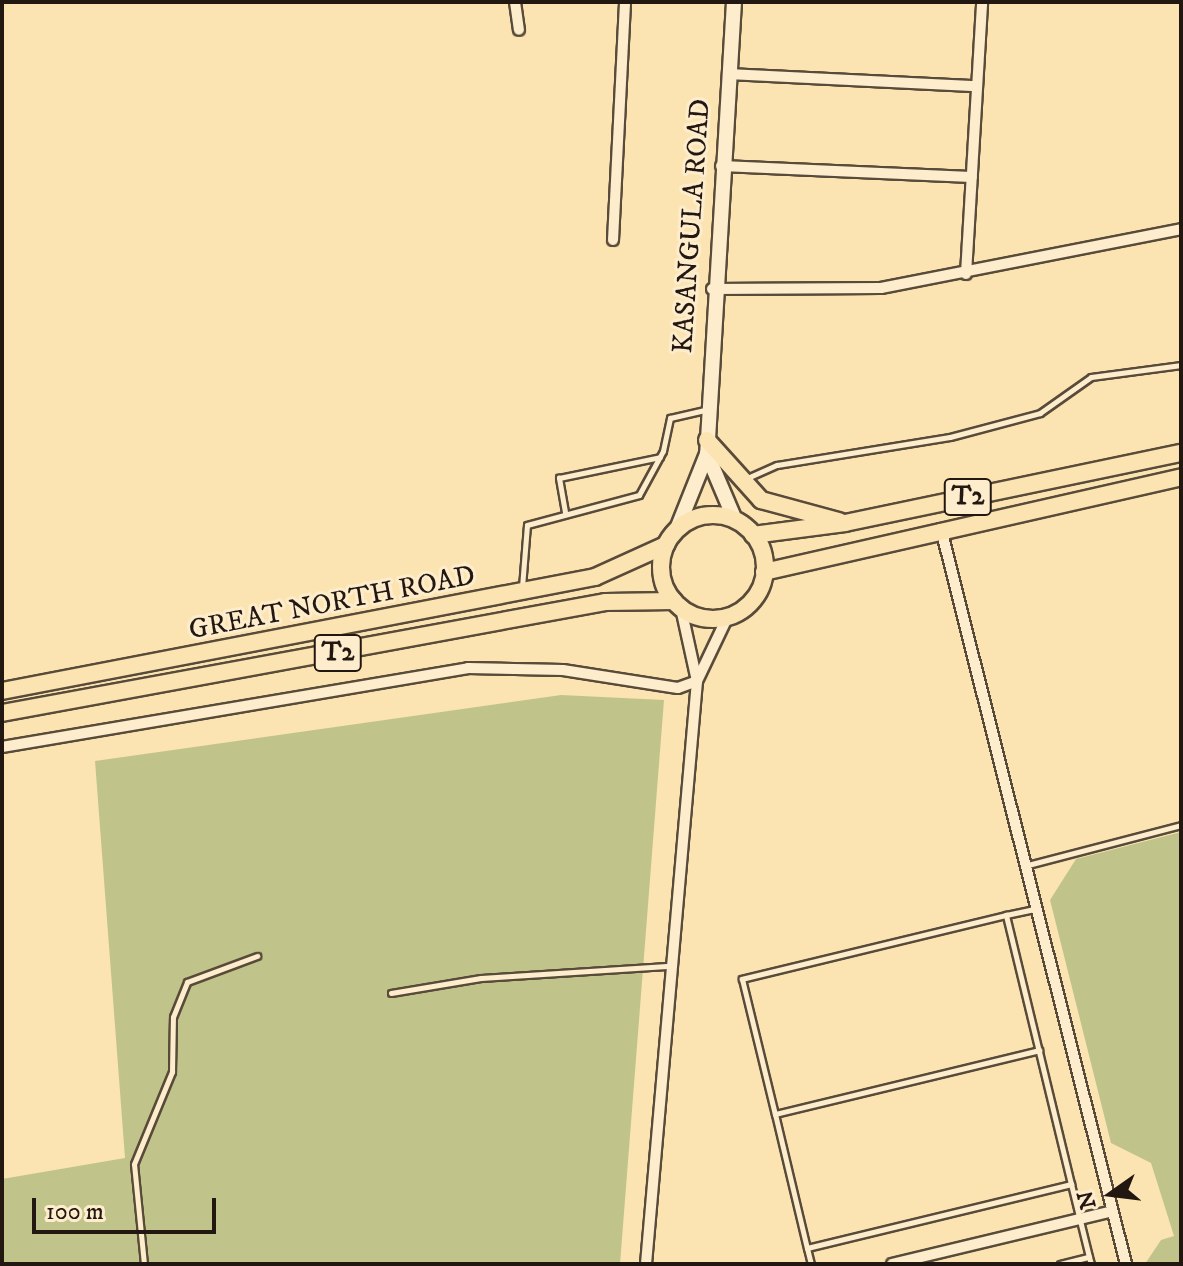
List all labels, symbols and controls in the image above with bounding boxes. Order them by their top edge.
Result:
street label: KASANGULA ROAD [666,98,718,354]
road number: T2 [942,475,994,519]
street label: GREAT NORTH ROAD [186,559,478,647]
road number: T2 [312,631,364,675]
north arrow [1071,1154,1151,1234]
scale bar [36,1182,220,1232]
text: N [1072,1188,1103,1212]
text: 100 m [46,1197,104,1227]

